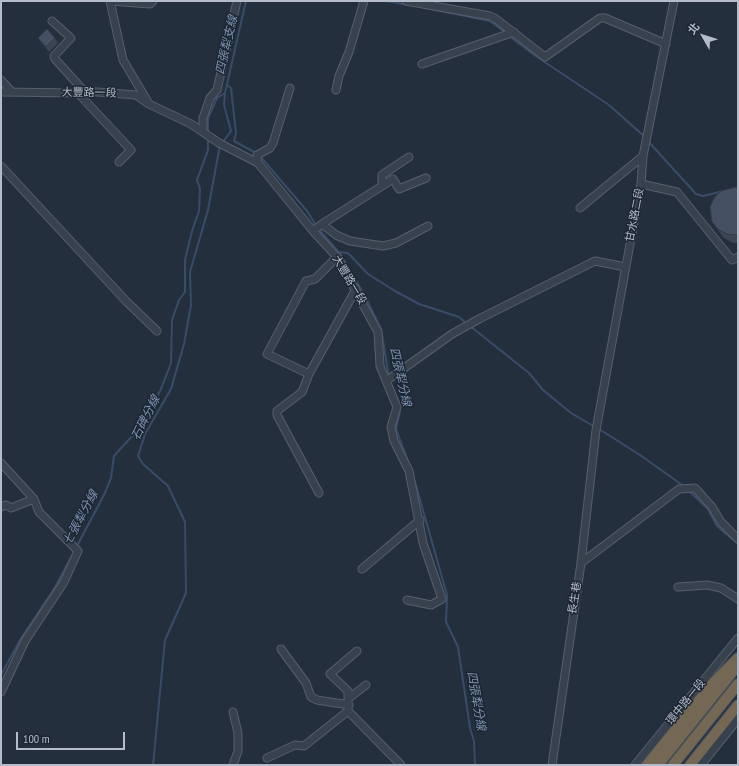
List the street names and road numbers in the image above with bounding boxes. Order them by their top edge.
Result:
street label: 大豐路一段 [61,86,117,100]
street label: 甘水路二段 [623,187,647,243]
street label: 大豐路一段 [329,253,369,307]
street label: 長生巷 [566,581,584,615]
street label: 環中路一段 [664,676,708,728]

